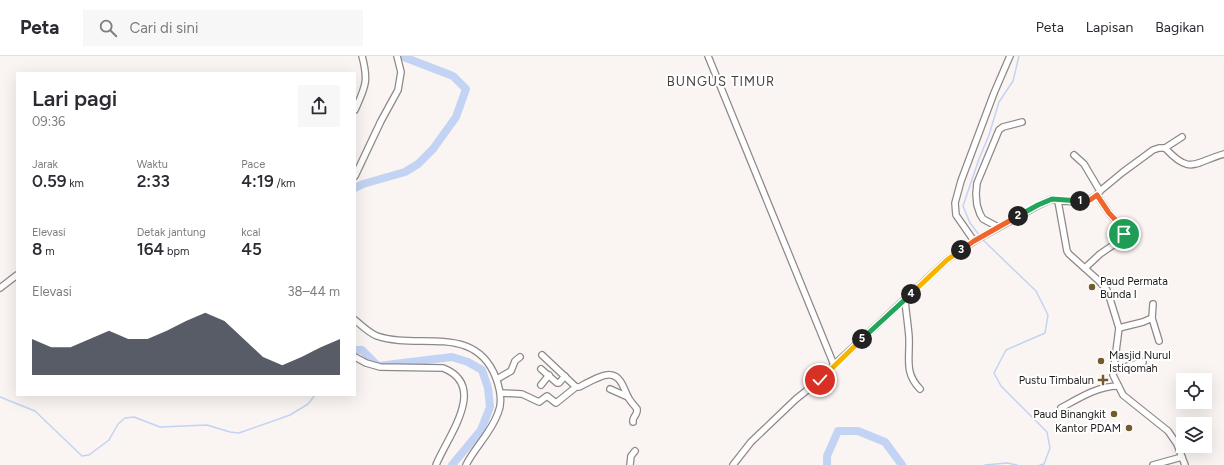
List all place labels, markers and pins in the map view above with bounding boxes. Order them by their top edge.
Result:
pin: 1 [1070,191,1090,211]
pin: 2 [1008,206,1028,226]
pin [1107,217,1141,251]
pin: 3 [951,240,971,260]
place label: Paud Permata Bunda I [1100,275,1168,301]
marker: Paud Permata Bunda I [1087,282,1097,292]
pin: 4 [901,284,921,304]
pin: 5 [852,329,872,349]
place label: Masjid Nurul Istiqomah [1109,349,1171,375]
marker: Masjid Nurul Istiqomah [1096,356,1106,366]
pin [803,363,837,397]
place label: Pustu Timbalun [1019,374,1094,387]
marker: Pustu Timbalun [1097,374,1109,386]
place label: Paud Binangkit [1033,408,1106,421]
marker: Paud Binangkit [1109,409,1119,419]
place label: Kantor PDAM [1055,422,1121,435]
marker: Kantor PDAM [1124,423,1134,433]

